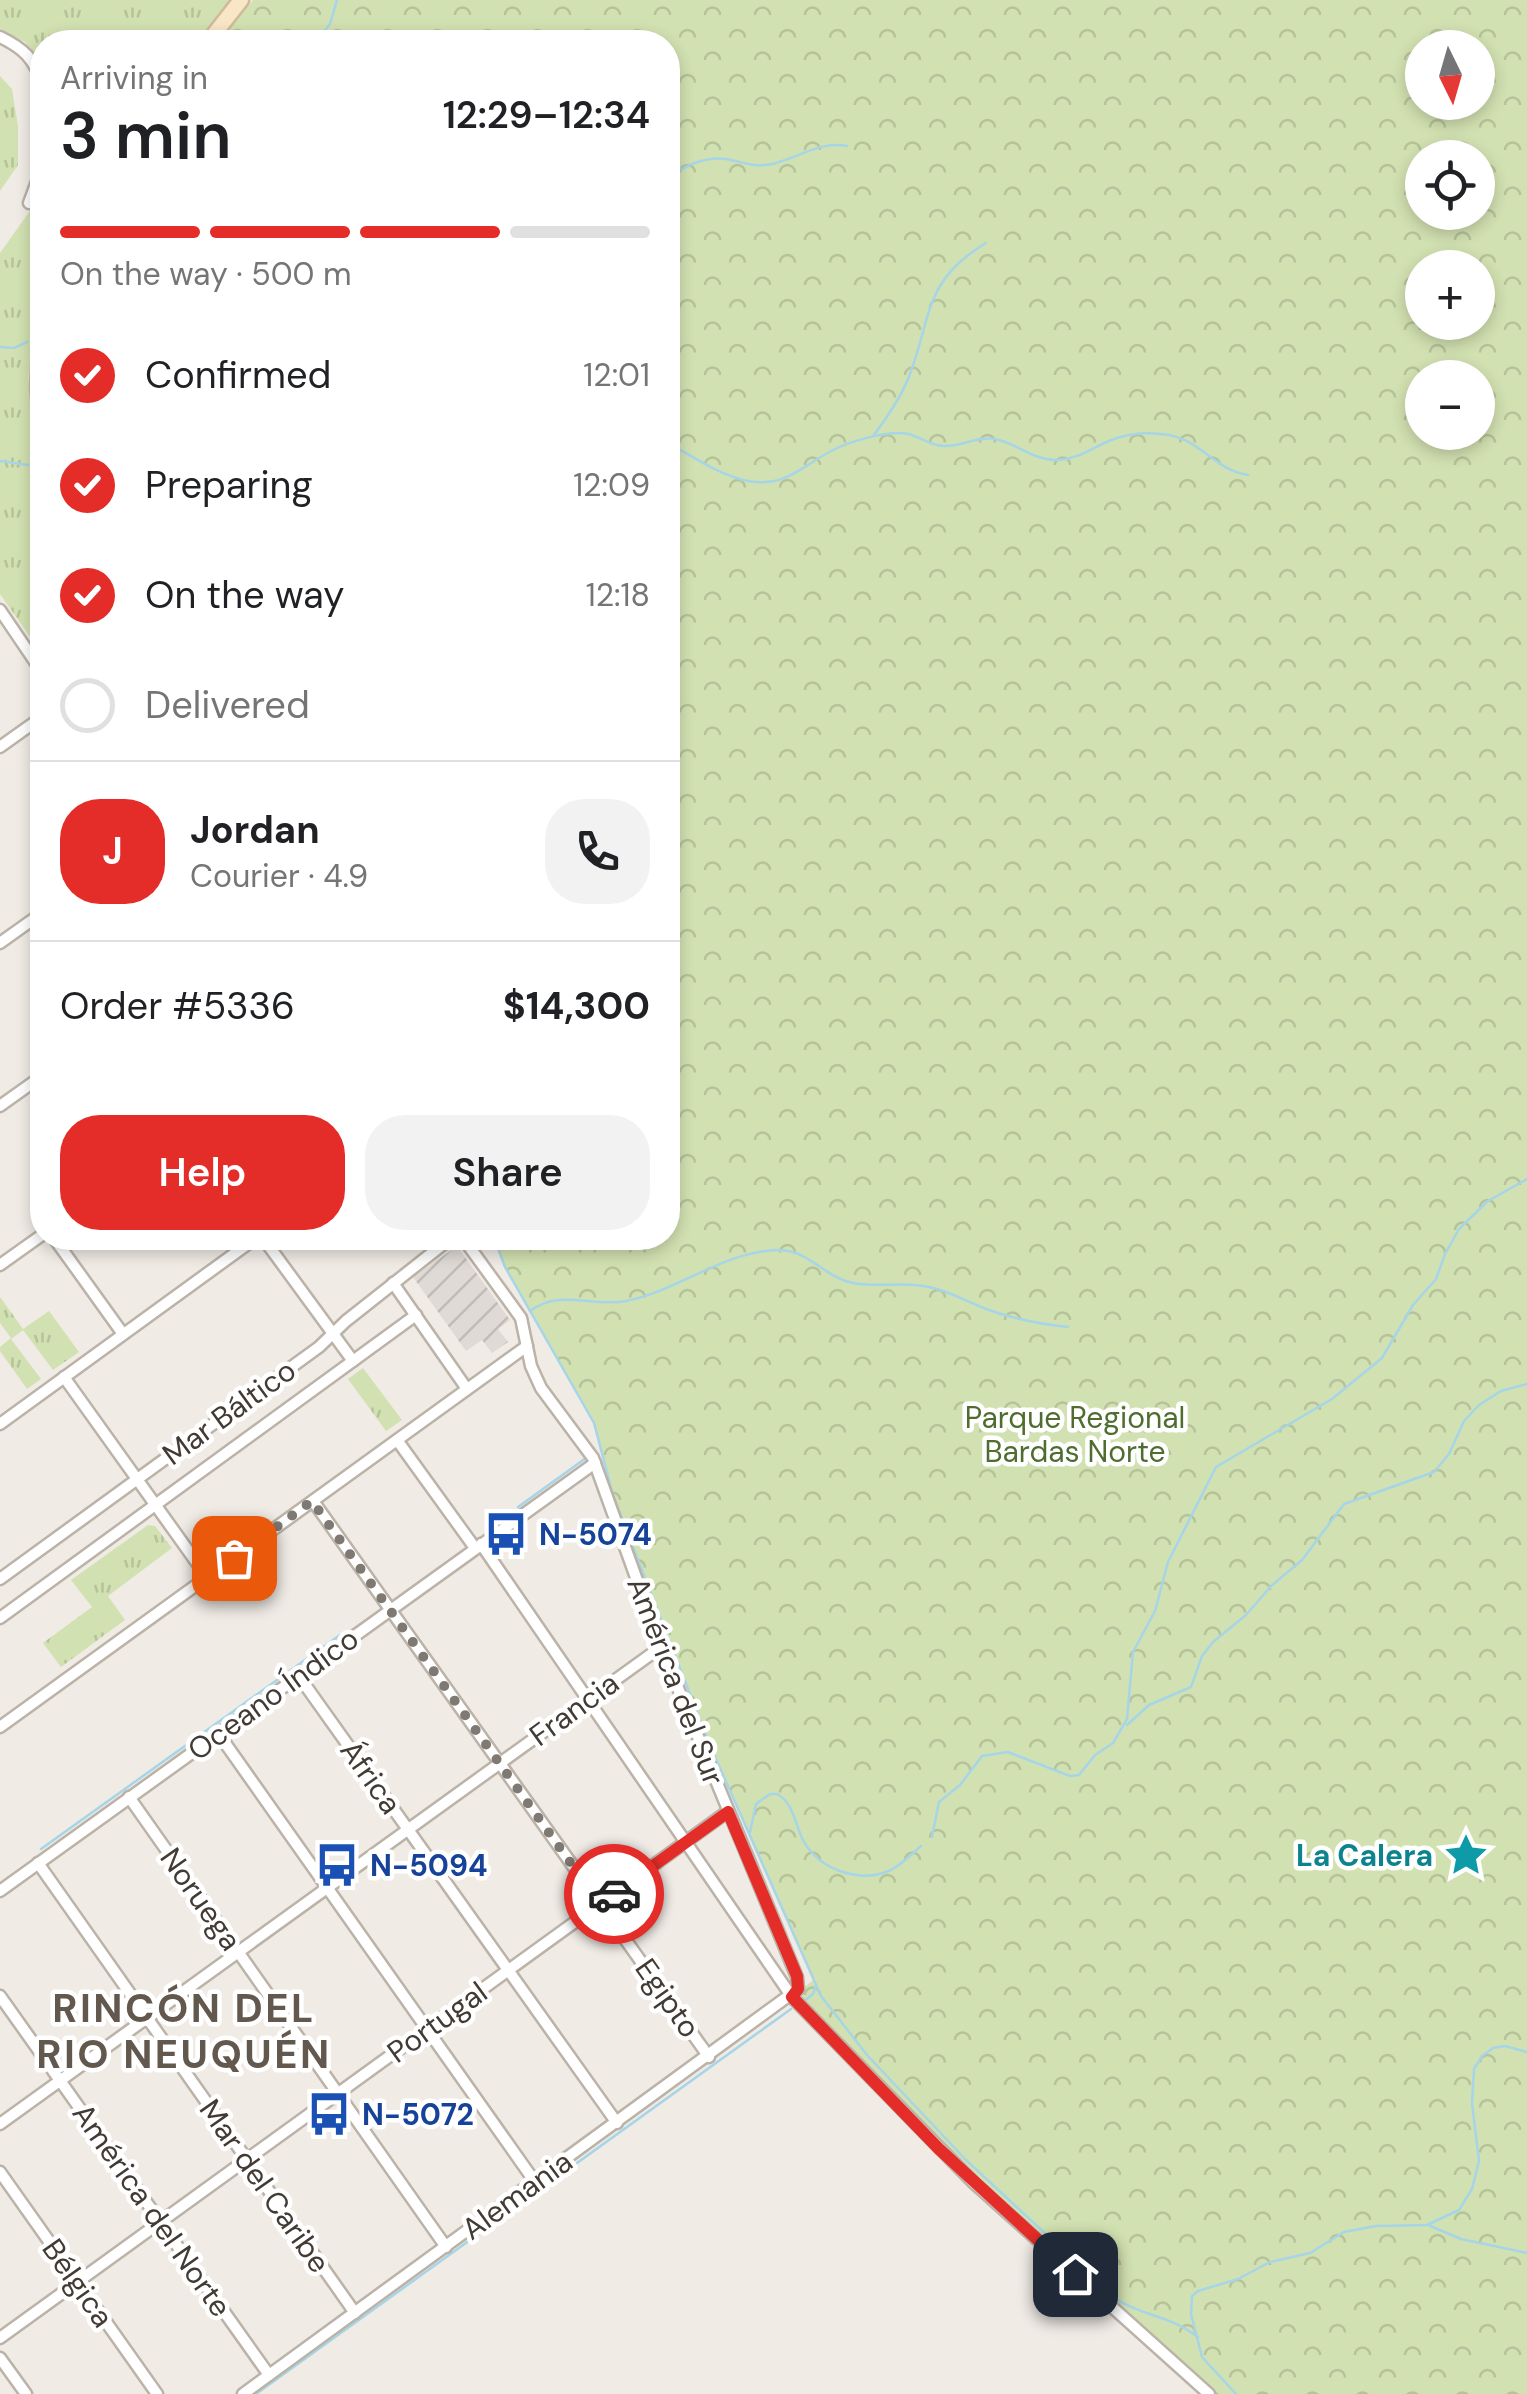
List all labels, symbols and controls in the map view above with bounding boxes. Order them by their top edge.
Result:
north arrow [1405,30,1495,120]
map controls [1405,30,1495,450]
text: Arriving in [60,57,208,99]
text: 12:29–12:34 [443,90,650,140]
text: 3 min [60,94,231,178]
button: locate [1405,140,1495,230]
button: + [1405,250,1495,340]
text: On the way · 500 m [60,253,352,295]
icon: check [60,348,115,403]
text: Confirmed [145,350,331,400]
text: 12:01 [583,354,650,396]
button: − [1405,360,1495,450]
icon: check [60,458,115,513]
text: Preparing [145,460,313,510]
text: 12:09 [573,464,650,506]
icon: check [60,568,115,623]
text: On the way [145,570,344,620]
text: 12:18 [586,574,650,616]
text: Delivered [145,680,310,730]
button: phone [545,799,650,904]
text: Jordan [190,805,320,855]
text: J [102,826,123,876]
text: Courier · 4.9 [190,855,368,897]
text: Order #5336 [60,981,295,1031]
text: $14,300 [503,981,650,1031]
button: Help [60,1115,345,1230]
button: Share [365,1115,650,1230]
street label: Mar Báltico [155,1350,303,1474]
park label: Parque Regional Bardas Norte [965,1398,1185,1471]
bus stop icon: N-5074 [482,1510,530,1558]
place label: N-5074 [539,1515,652,1554]
pin [192,1516,277,1601]
icon: bag [207,1531,262,1586]
street label: América del Sur [618,1571,734,1791]
street label: Oceano Índico [180,1619,366,1769]
street label: Francia [522,1663,626,1755]
street label: África [332,1732,410,1822]
place icon: La Calera [1442,1831,1490,1879]
place label: La Calera [1296,1836,1433,1875]
street label: Noruega [152,1840,250,1958]
bus stop icon: N-5094 [313,1841,361,1889]
courier [564,1844,664,1944]
place label: N-5094 [370,1846,487,1885]
icon: car [587,1867,642,1922]
street label: Egipto [627,1951,709,2045]
street label: Portugal [379,1973,495,2071]
district label: RINCÓN DEL RIO NEUQUÉN [36,1982,332,2080]
bus stop icon: N-5072 [305,2090,353,2138]
street label: Mar del Caribe [191,2092,339,2280]
place label: N-5072 [362,2095,474,2134]
street label: América del Norte [64,2096,240,2324]
street label: Alemania [454,2142,580,2248]
street label: Bélgica [34,2231,122,2335]
pin [1033,2232,1118,2317]
icon: home [1048,2247,1103,2302]

